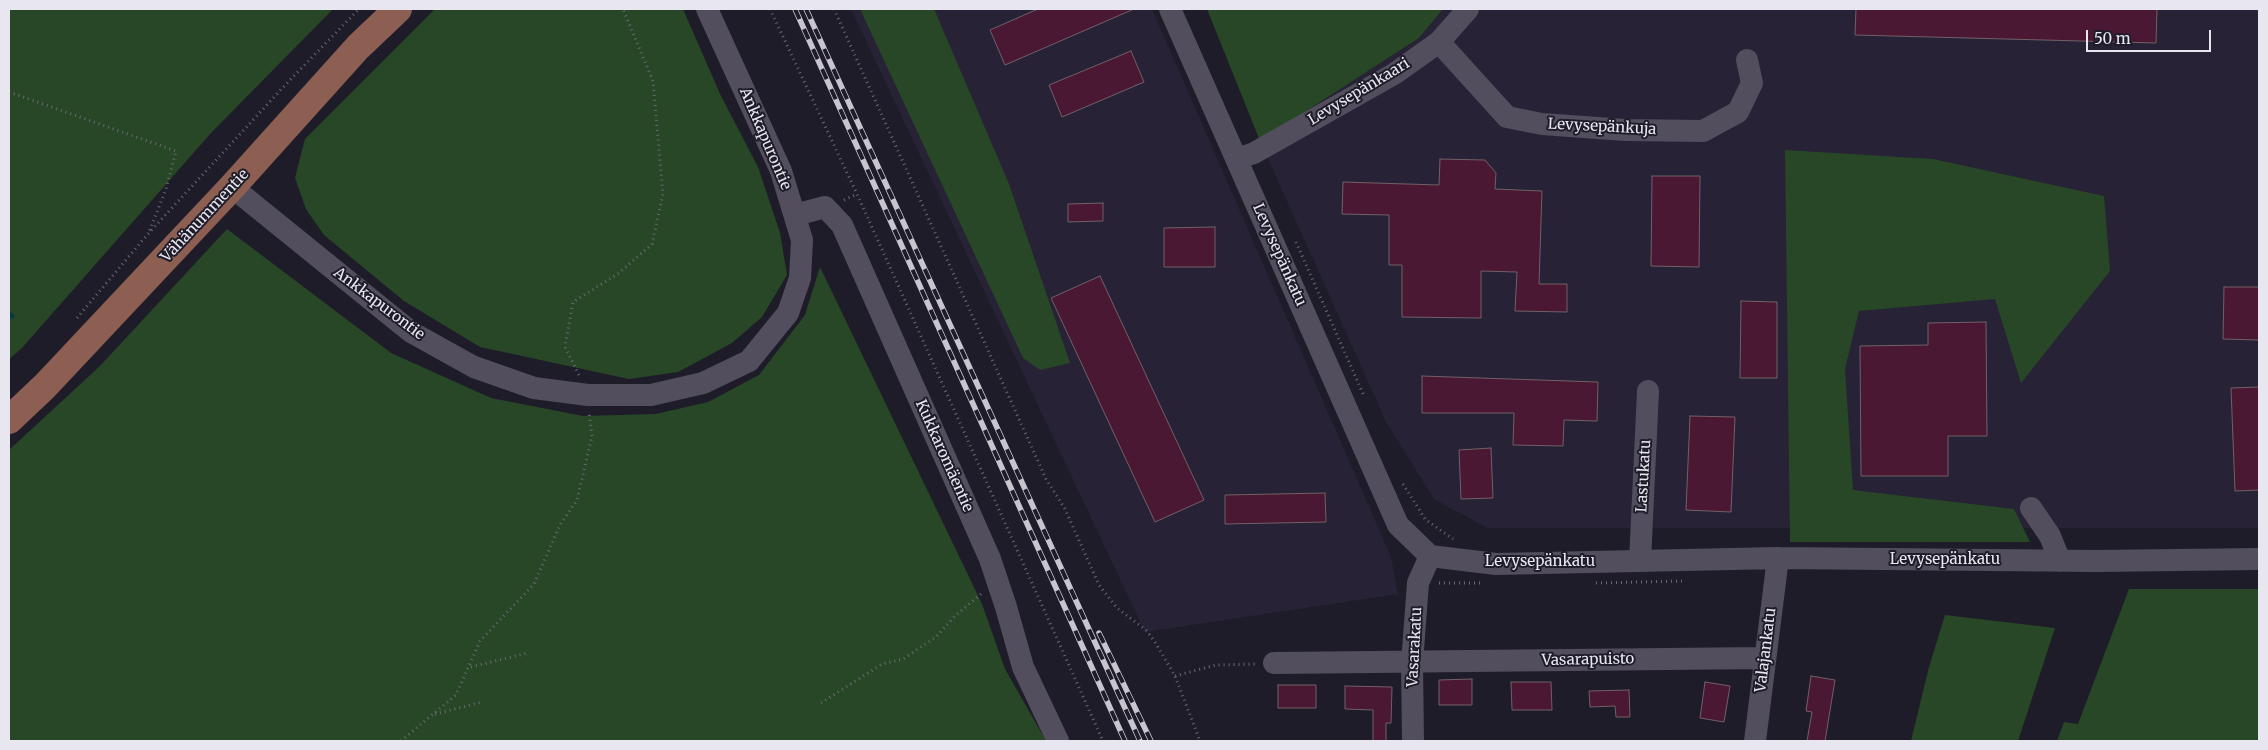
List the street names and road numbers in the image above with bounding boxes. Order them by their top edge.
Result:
street label: Levysepänkaari [1305,55,1413,129]
street label: Ankkapurontie [735,85,795,193]
street label: Levysepänkuja [1547,115,1657,139]
street label: Vähänummentie [157,166,253,266]
street label: Levysepänkatu [1248,201,1310,309]
street label: Ankkapurontie [330,264,428,344]
street label: Kukkaromäentie [911,397,977,515]
street label: Lastukatu [1633,439,1655,513]
street label: Levysepänkatu [1890,551,2000,569]
street label: Levysepänkatu [1485,553,1595,571]
street label: Vasarakatu [1404,606,1426,688]
street label: Valajankatu [1752,607,1780,693]
street label: Vasarapuisto [1542,650,1634,670]

